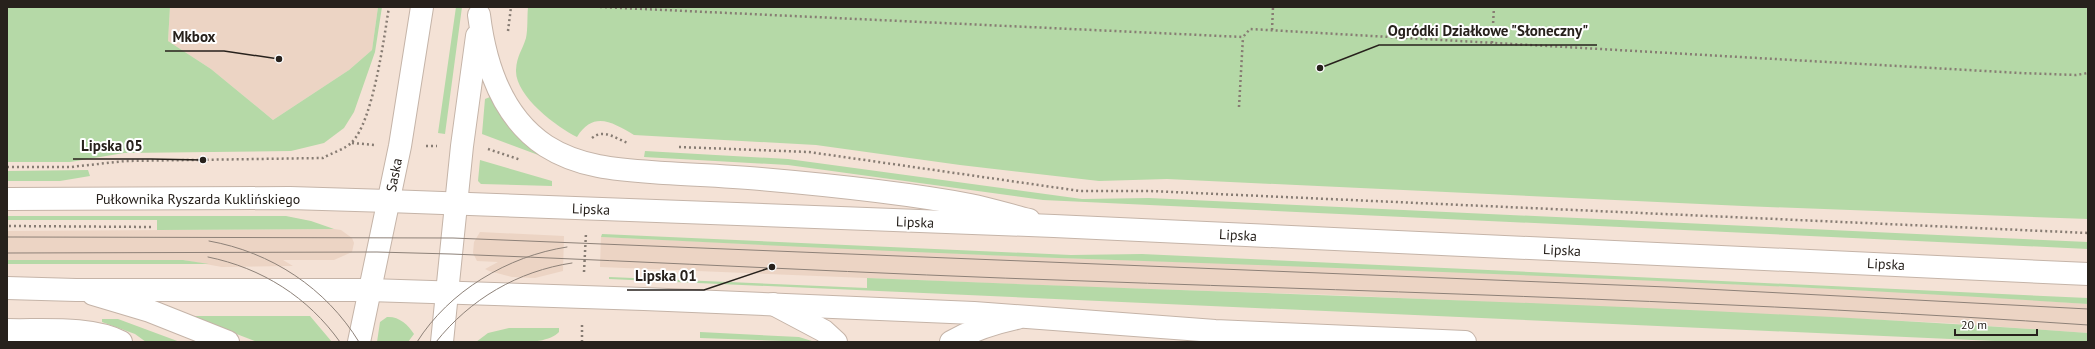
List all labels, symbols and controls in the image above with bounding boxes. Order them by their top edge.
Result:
callout: Ogródki Działkowe "Słoneczny" [1379,18,1597,45]
text: Ogródki Działkowe "Słoneczny" [1388,21,1588,40]
callout: Mkbox [165,24,224,51]
text: Mkbox [173,27,216,46]
callout: Lipska 05 [73,132,151,159]
text: Lipska 05 [81,136,143,155]
street label: Saska [382,157,406,193]
street label: Pułkownika Ryszarda Kuklińskiego [96,190,300,208]
street label: Lipska [572,199,610,219]
street label: Lipska [896,212,934,232]
street label: Lipska [1219,225,1258,245]
street label: Lipska [1543,240,1582,260]
street label: Lipska [1867,254,1906,274]
callout: Lipska 01 [627,263,704,290]
text: Lipska 01 [635,266,697,285]
scale bar [1955,311,2037,337]
text: 20 m [1961,317,1987,332]

